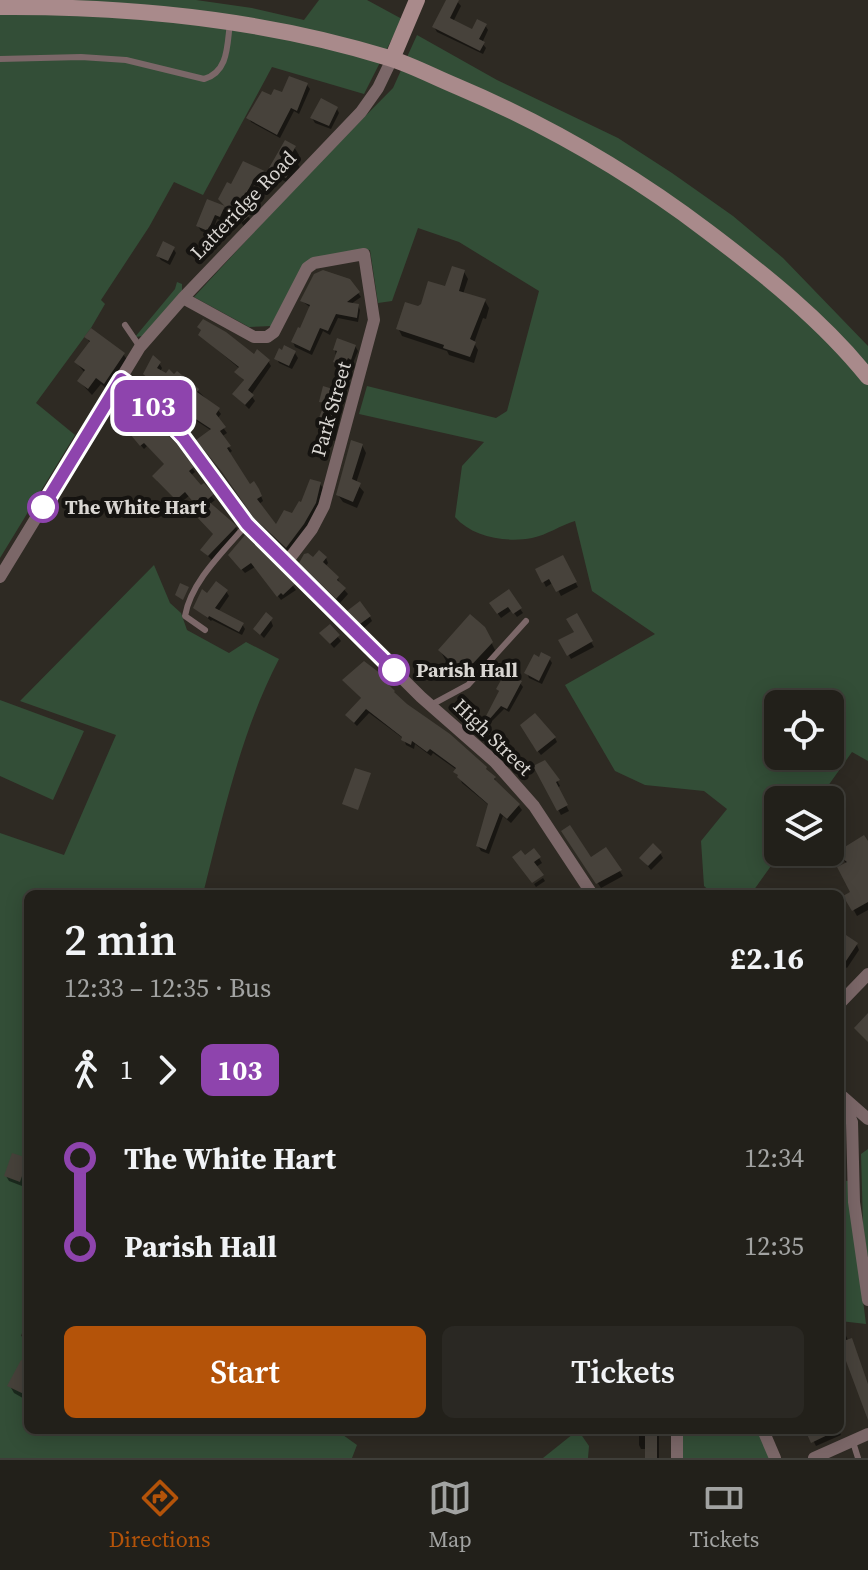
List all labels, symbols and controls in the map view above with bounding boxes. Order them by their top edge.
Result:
street label: Latteridge Road [184,144,303,266]
street label: Park Street [304,358,358,460]
line badge: 103 [107,380,199,432]
text: 103 [130,387,176,425]
marker: The White Hart [28,492,58,522]
place label: The White Hart [65,493,207,521]
marker: Parish Hall [379,655,409,685]
place label: Parish Hall [416,656,518,684]
map controls [764,690,844,866]
button: locate [764,690,844,770]
street label: High Street [447,692,539,782]
button: layers [764,786,844,866]
text: 2 min [64,909,177,970]
text: £2.16 [730,938,804,979]
text: 12:33 – 12:35 · Bus [64,970,271,1006]
icon: walk [64,1048,108,1092]
icon: forward [145,1048,189,1092]
text: 103 [217,1051,263,1089]
text: 1 [120,1052,133,1088]
text: The White Hart [124,1138,336,1179]
text: 12:34 [744,1140,804,1176]
text: Parish Hall [124,1226,277,1267]
text: 12:35 [744,1228,804,1264]
button: Start [64,1326,426,1418]
button: Tickets [442,1326,804,1418]
tab: Directions [109,1476,211,1554]
tab: Map [428,1476,472,1554]
tab: Tickets [689,1476,759,1554]

